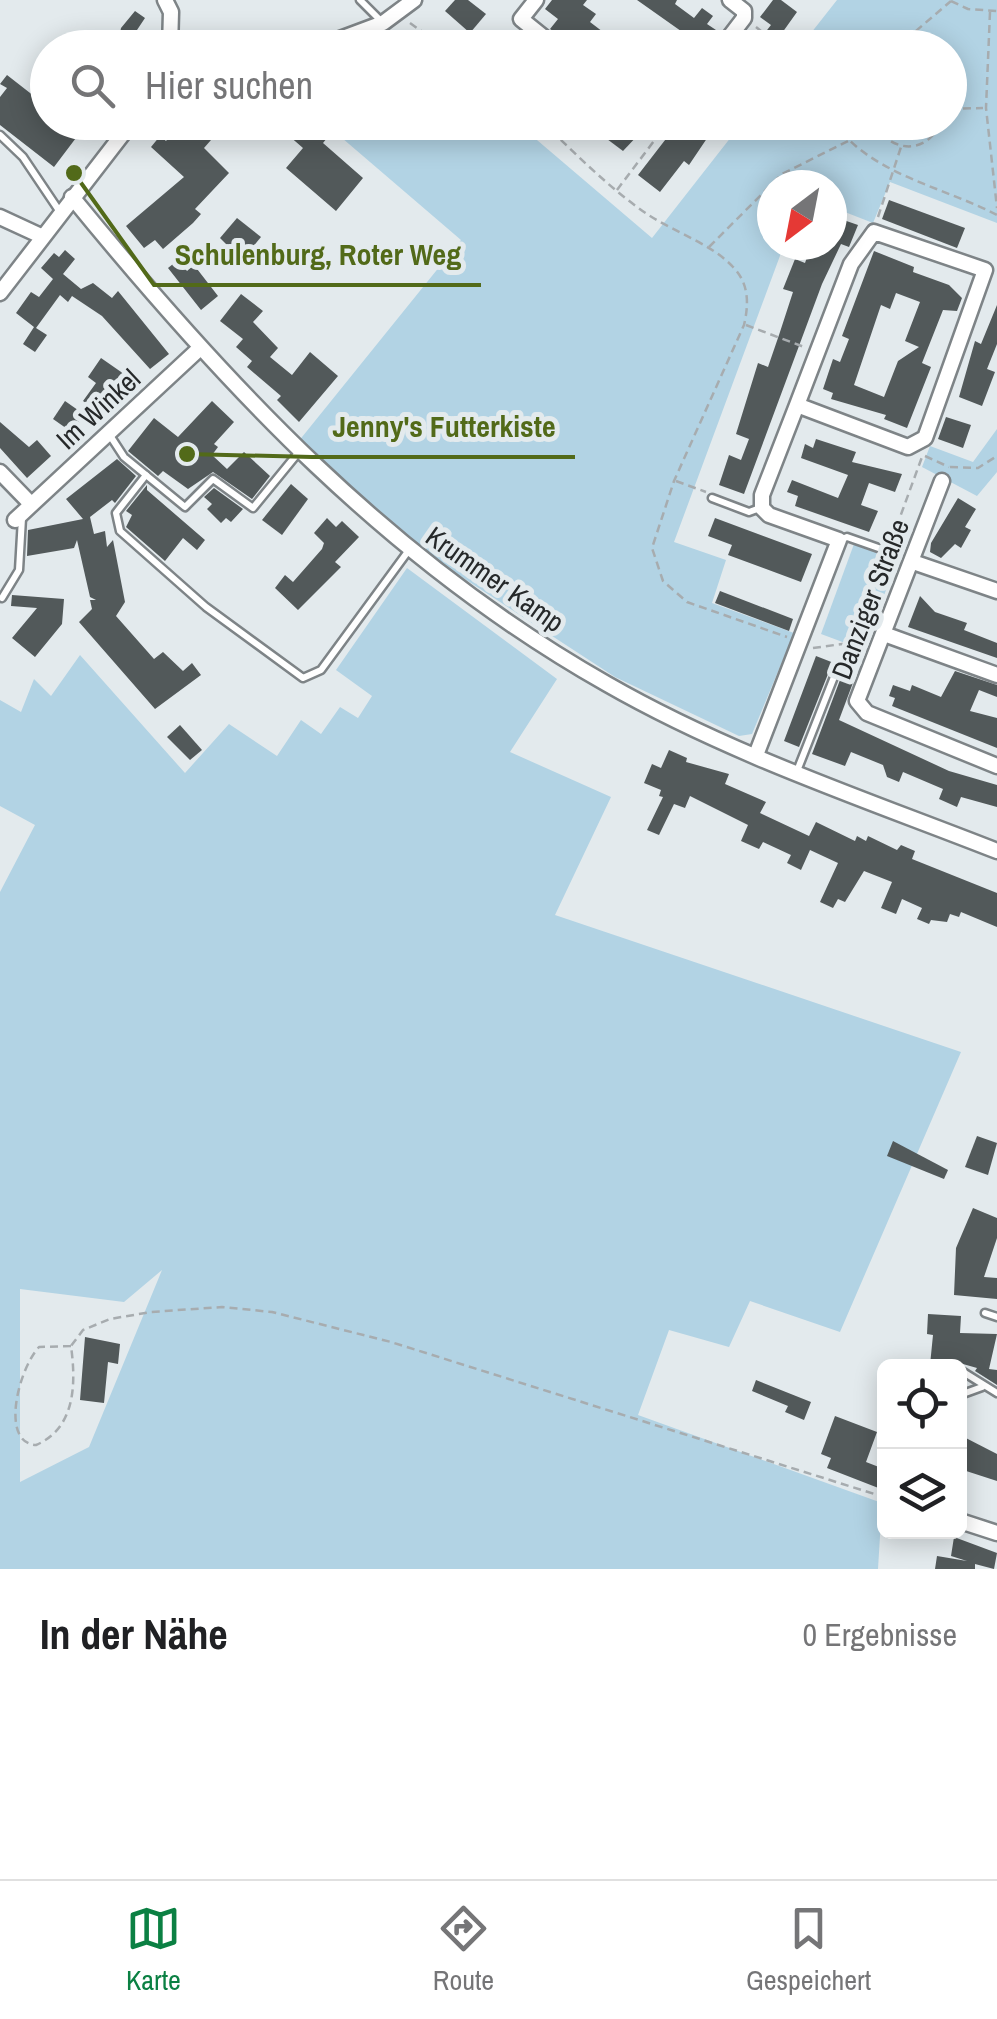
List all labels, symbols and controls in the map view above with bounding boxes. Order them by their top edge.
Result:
search box [30,30,967,140]
icon: search [65,58,120,113]
text: Hier suchen [145,60,313,111]
north arrow [757,170,847,260]
callout: Schulenburg, Roter Weg [154,225,481,285]
text: Schulenburg, Roter Weg [175,234,461,274]
street label: Im Winkel [48,360,148,458]
callout: Jenny's Futterkiste [312,397,575,457]
text: Jenny's Futterkiste [332,406,556,446]
street label: Danziger Straße [822,514,918,684]
street label: Krummer Kamp [418,517,572,641]
map controls [877,1359,967,1539]
button: locate [877,1359,967,1449]
button: layers [877,1449,967,1539]
text: In der Nähe [40,1606,228,1662]
text: 0 Ergebnisse [802,1613,957,1656]
tab: Karte [126,1901,181,1999]
tab: Route [433,1901,494,1999]
tab: Gespeichert [746,1901,871,1999]

